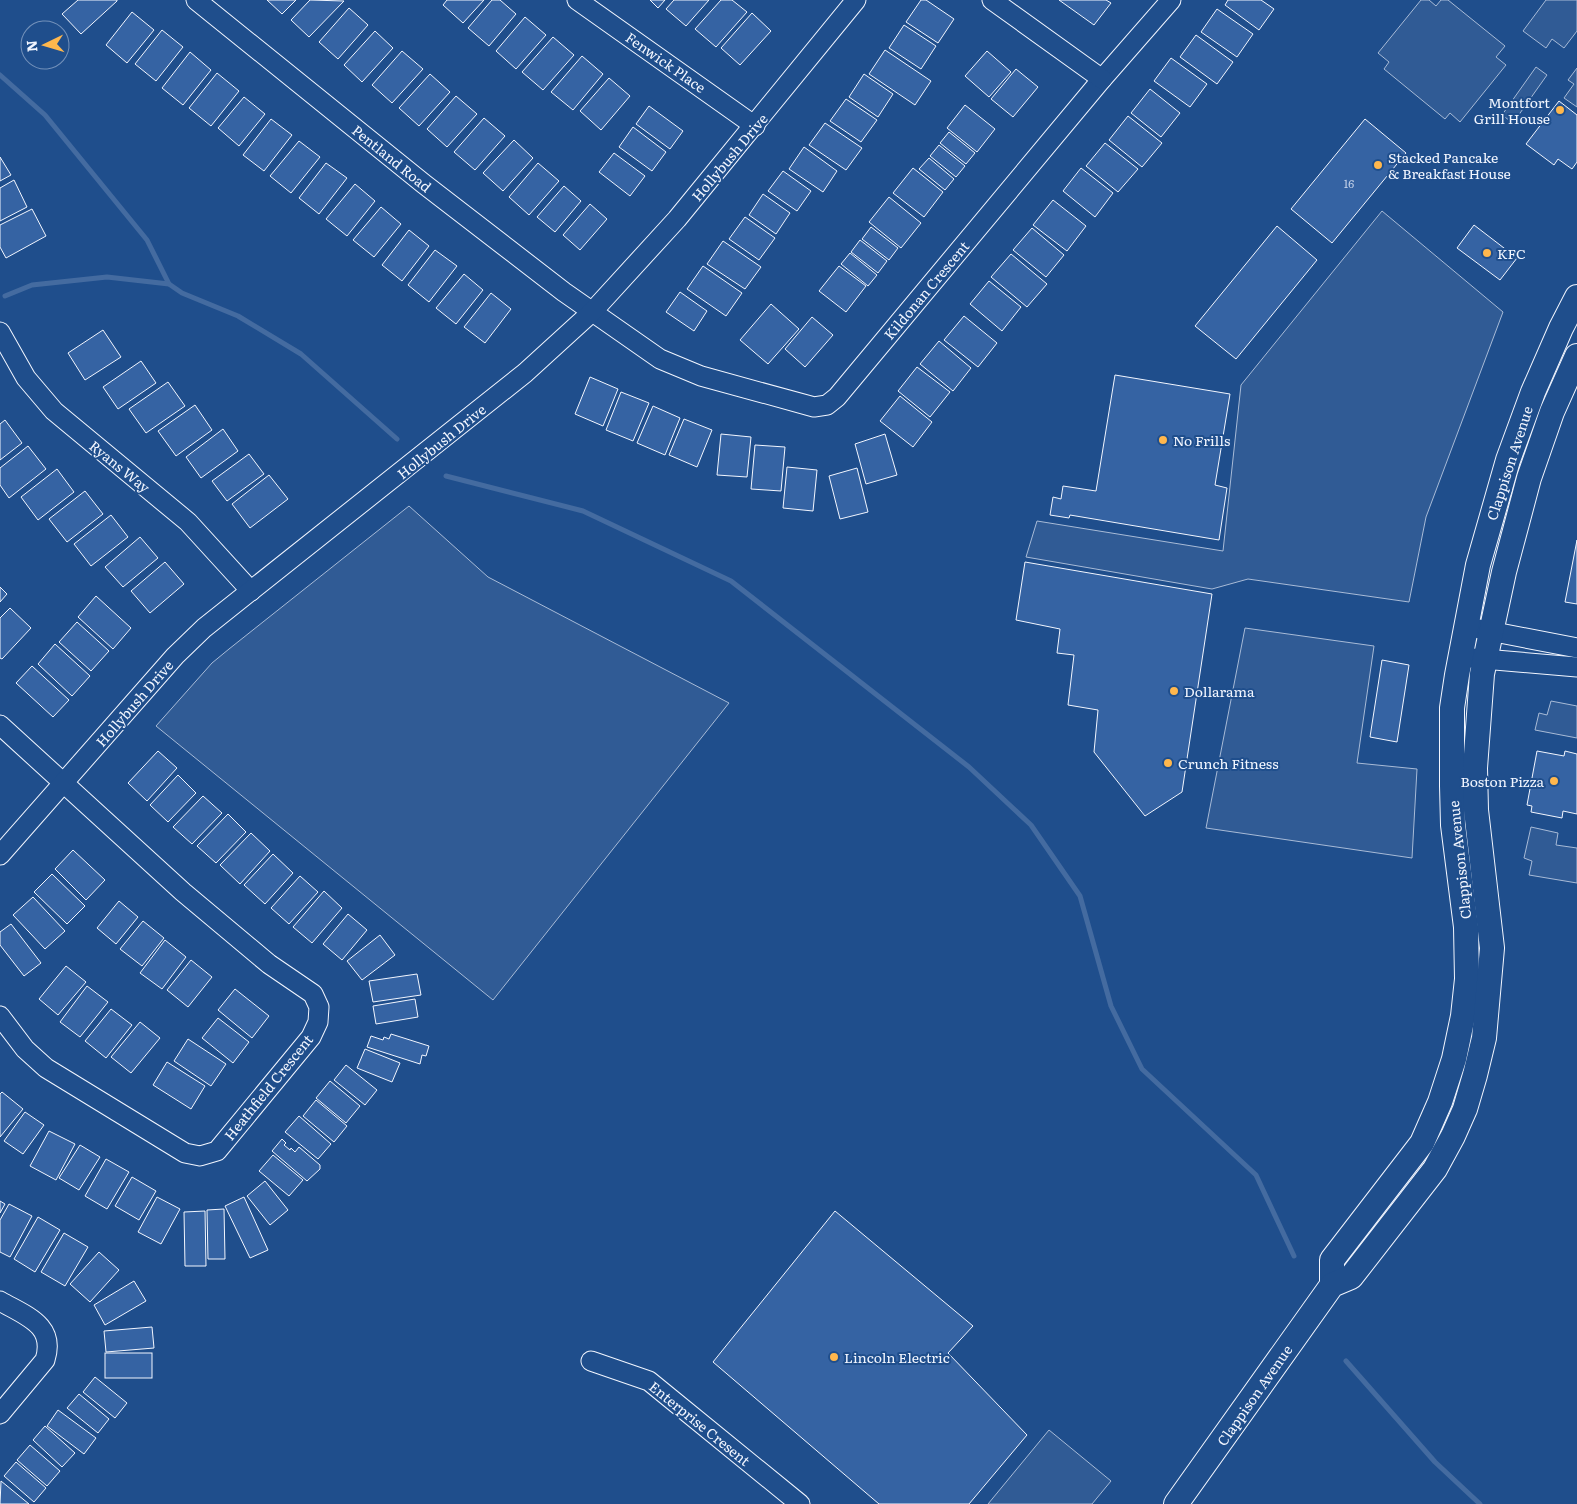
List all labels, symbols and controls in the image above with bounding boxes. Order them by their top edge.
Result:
north arrow [20,20,70,70]
street label: Fenwick Place [622,27,710,97]
text: N [21,39,42,53]
place label: Montfort Grill House [1474,92,1550,128]
marker: Montfort Grill House [1554,104,1566,116]
street label: Hollybush Drive [686,109,772,205]
street label: Pentland Road [348,120,436,196]
place label: Stacked Pancake & Breakfast House [1388,147,1511,183]
marker: Stacked Pancake & Breakfast House [1372,159,1384,171]
house number: 16 [1344,175,1354,191]
street label: Kildonan Crescent [879,236,973,344]
place label: KFC [1497,243,1526,263]
marker: KFC [1481,247,1493,259]
street label: Hollybush Drive [392,399,490,483]
street label: Clappison Avenue [1481,403,1537,523]
place label: No Frills [1173,430,1230,450]
marker: No Frills [1157,434,1169,446]
street label: Ryans Way [86,435,155,497]
street label: Hollybush Drive [91,655,177,751]
place label: Dollarama [1184,681,1255,701]
marker: Dollarama [1168,685,1180,697]
place label: Crunch Fitness [1178,753,1278,773]
marker: Crunch Fitness [1162,757,1174,769]
place label: Boston Pizza [1461,771,1544,791]
marker: Boston Pizza [1548,775,1560,787]
street label: Clappison Avenue [1443,800,1475,920]
street label: Heathfield Crescent [219,1030,317,1144]
street label: Clappison Avenue [1212,1340,1296,1450]
place label: Lincoln Electric [844,1347,950,1367]
marker: Lincoln Electric [828,1351,840,1363]
street label: Enterprise Cresent [645,1376,755,1470]

